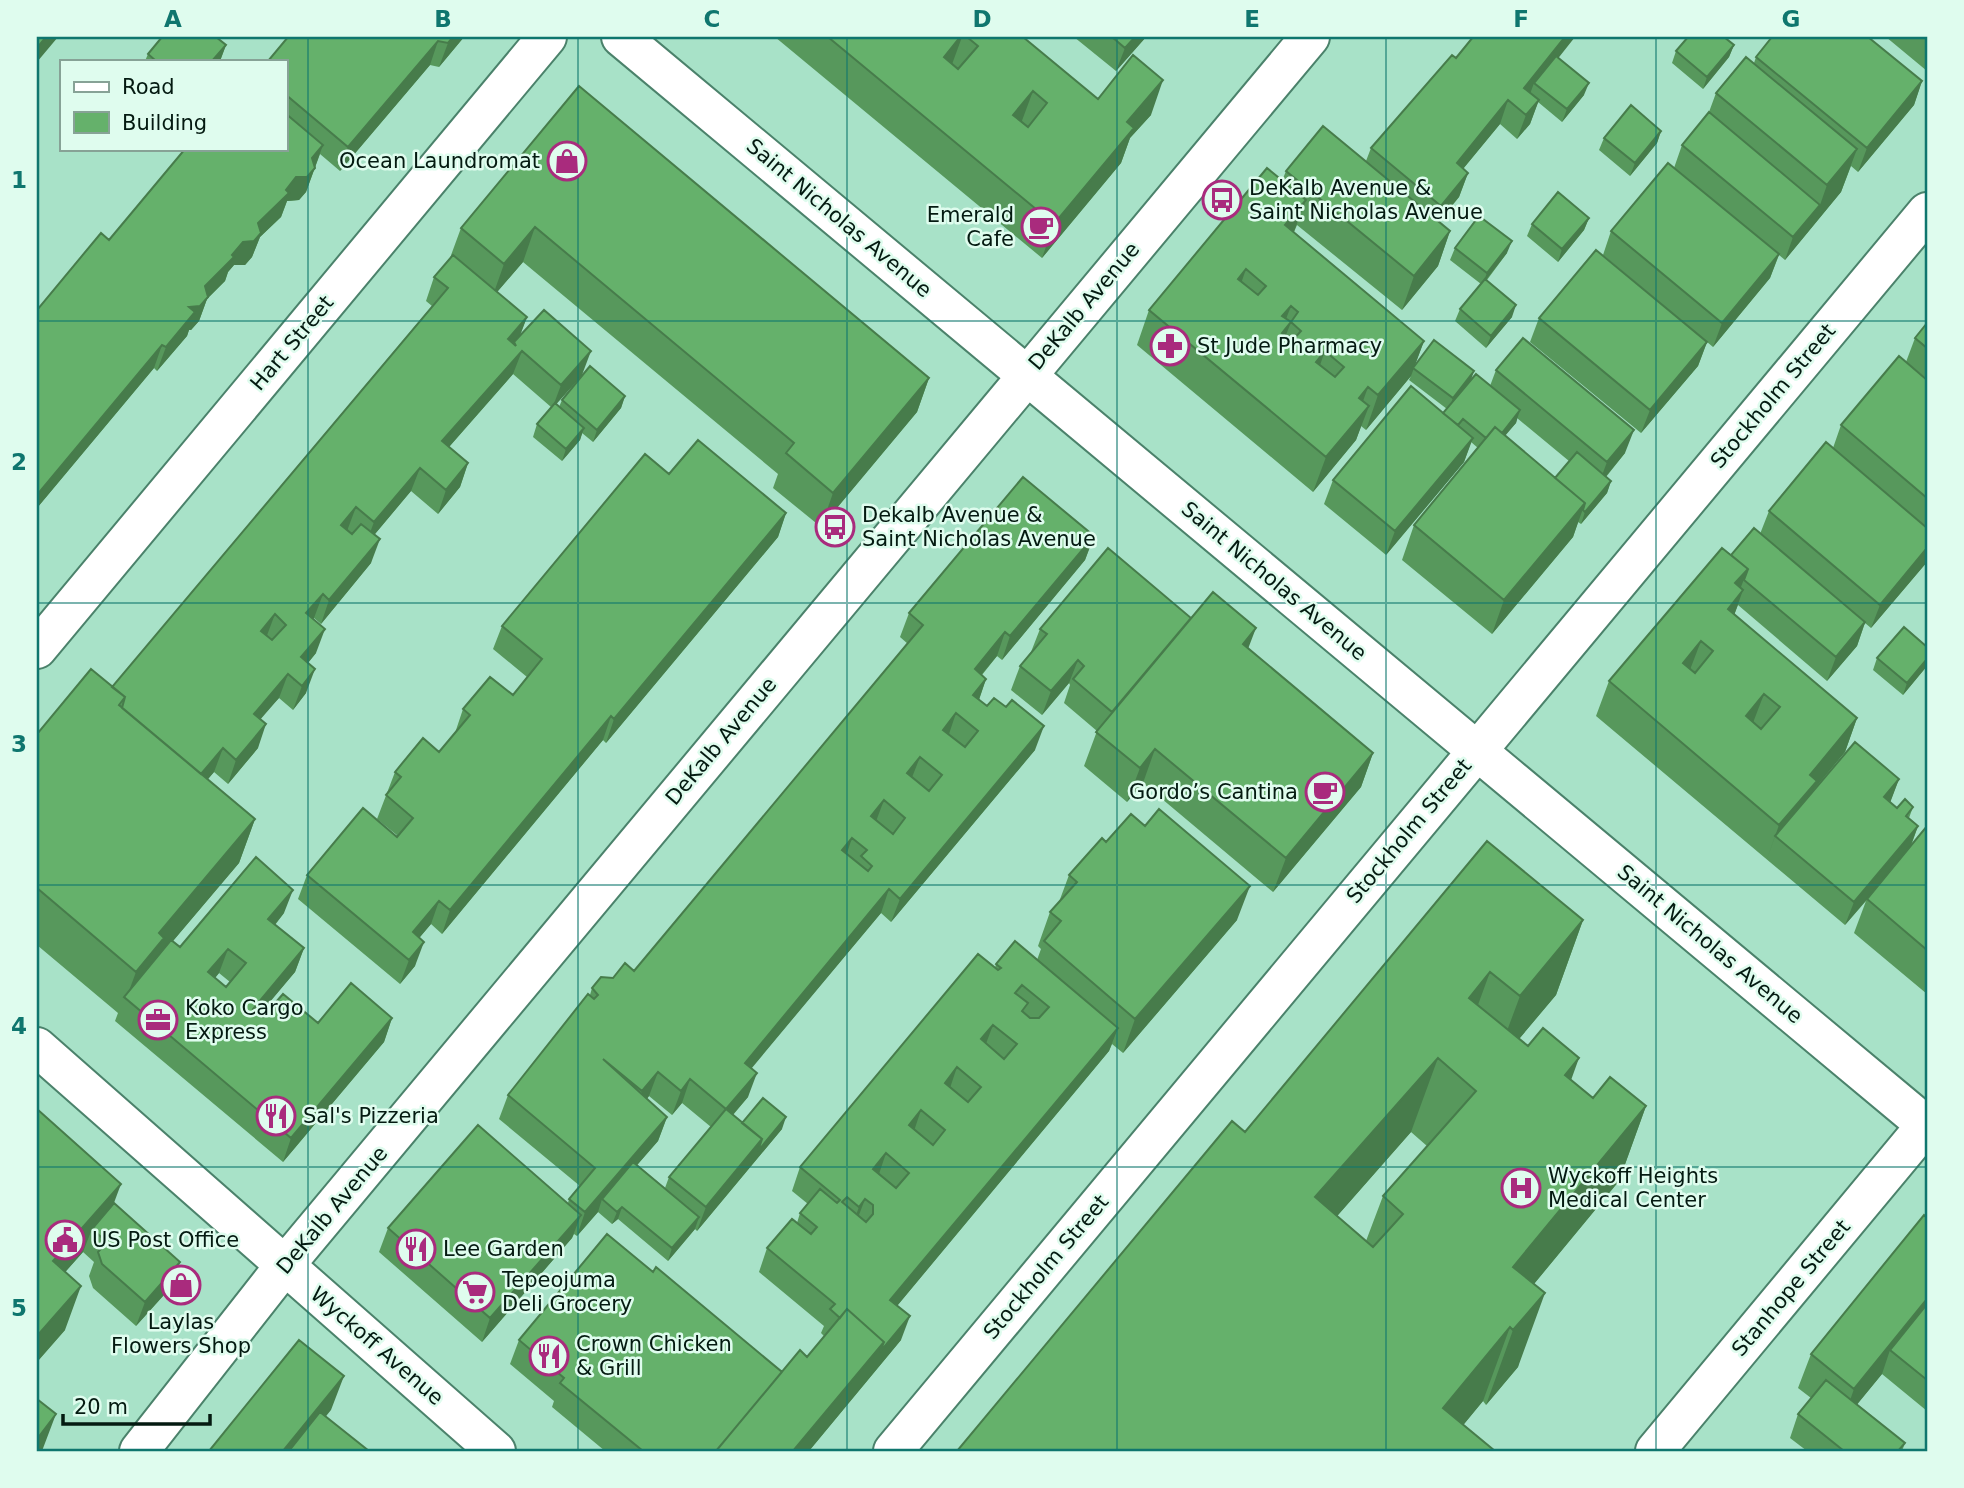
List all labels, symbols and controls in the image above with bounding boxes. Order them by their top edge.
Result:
text: A [164,6,182,32]
text: B [434,6,452,32]
text: C [704,6,720,32]
text: D [972,6,992,32]
text: E [1244,6,1260,32]
text: F [1513,6,1529,32]
text: G [1782,6,1800,32]
legend [60,60,287,150]
text: Road [122,75,175,99]
text: Building [122,111,207,135]
street label: Saint Nicholas Avenue [742,134,936,302]
shop icon: Ocean Laundromat [546,140,588,182]
place label: Ocean Laundromat [339,149,540,173]
text: 1 [11,167,27,193]
place label: DeKalb Avenue & Saint Nicholas Avenue [1249,176,1483,224]
bus stop icon: DeKalb Avenue & Saint Nicholas Avenue [1201,179,1243,221]
place label: Emerald Cafe [927,203,1014,251]
cafe icon: Emerald Cafe [1020,206,1062,248]
street label: DeKalb Avenue [1024,237,1144,375]
street label: Hart Street [246,291,338,395]
street label: Stockholm Street [1706,319,1840,473]
pharmacy icon: St Jude Pharmacy [1149,325,1191,367]
place label: St Jude Pharmacy [1197,334,1382,358]
text: 2 [11,449,27,475]
street label: Saint Nicholas Avenue [1177,497,1371,665]
place label: Dekalb Avenue & Saint Nicholas Avenue [862,503,1096,551]
bus stop icon: Dekalb Avenue & Saint Nicholas Avenue [814,506,856,548]
street label: DeKalb Avenue [661,672,781,810]
text: 3 [11,731,27,757]
street label: Stockholm Street [1342,754,1476,908]
cafe icon: Gordo’s Cantina [1304,771,1346,813]
place label: Gordo’s Cantina [1129,780,1298,804]
street label: Saint Nicholas Avenue [1613,860,1807,1028]
place label: Koko Cargo Express [185,996,303,1044]
office icon: Koko Cargo Express [137,999,179,1041]
text: 4 [11,1013,27,1039]
restaurant icon: Sal's Pizzeria [255,1095,297,1137]
place label: Sal's Pizzeria [303,1104,439,1128]
street label: DeKalb Avenue [272,1141,392,1279]
place label: Wyckoff Heights Medical Center [1548,1164,1718,1212]
hospital icon: Wyckoff Heights Medical Center [1500,1167,1542,1209]
street label: Stockholm Street [979,1190,1113,1344]
street label: Stanhope Street [1727,1215,1855,1361]
public building icon: US Post Office [44,1219,86,1261]
place label: US Post Office [92,1228,239,1252]
restaurant icon: Lee Garden [395,1228,437,1270]
place label: Lee Garden [443,1237,564,1261]
shop icon: Laylas Flowers Shop [160,1264,202,1306]
place label: Tepeojuma Deli Grocery [501,1268,632,1316]
supermarket icon: Tepeojuma Deli Grocery [454,1271,496,1313]
street label: Wyckoff Avenue [306,1282,448,1410]
text: 5 [11,1295,27,1321]
place label: Laylas Flowers Shop [111,1310,251,1358]
place label: Crown Chicken & Grill [576,1332,732,1380]
restaurant icon: Crown Chicken & Grill [528,1335,570,1377]
scale bar [63,1383,210,1427]
text: 20 m [74,1395,128,1419]

